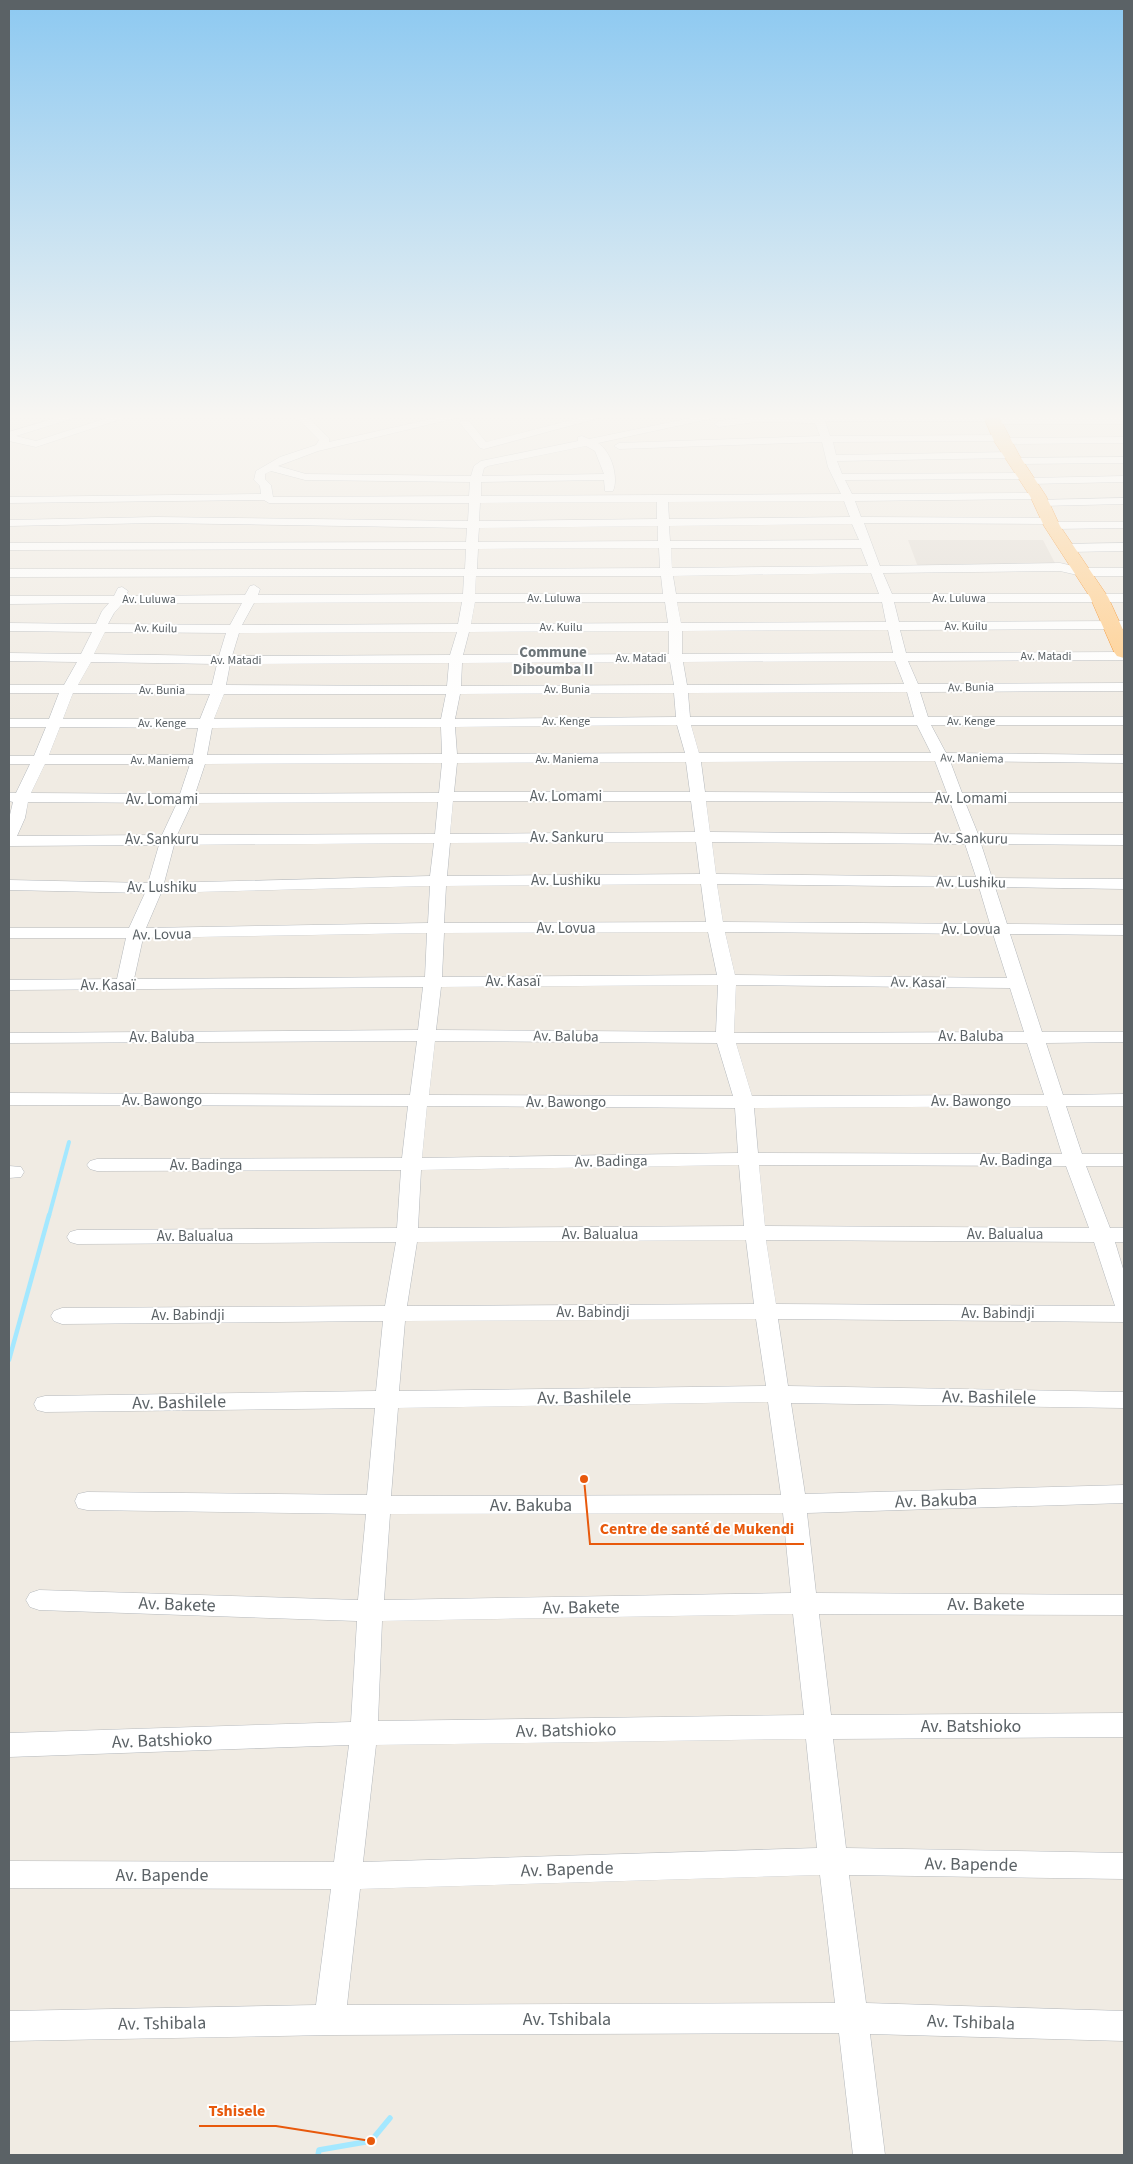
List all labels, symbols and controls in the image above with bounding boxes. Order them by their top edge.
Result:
street label: Av. Luluwa [527,590,581,607]
street label: Av. Luluwa [932,590,986,607]
street label: Av. Luluwa [122,591,176,608]
street label: Av. Kuilu [945,618,987,635]
street label: Av. Kuilu [540,619,582,636]
street label: Av. Kuilu [134,620,178,637]
district label: Commune Diboumba II [513,642,593,680]
street label: Av. Matadi [1020,648,1072,665]
street label: Av. Matadi [615,650,667,667]
street label: Av. Matadi [210,652,262,669]
street label: Av. Bunia [948,679,994,696]
street label: Av. Bunia [544,681,590,698]
street label: Av. Bunia [139,682,185,699]
street label: Av. Kenge [542,713,590,730]
street label: Av. Kenge [947,713,995,730]
street label: Av. Kenge [138,715,186,732]
street label: Av. Maniema [940,749,1004,768]
street label: Av. Maniema [535,751,599,768]
street label: Av. Maniema [130,752,194,769]
street label: Av. Lomami [530,786,602,807]
street label: Av. Lomami [935,788,1007,809]
street label: Av. Lomami [126,789,198,810]
street label: Av. Sankuru [530,827,604,848]
street label: Av. Sankuru [934,827,1008,850]
street label: Av. Sankuru [125,829,199,850]
street label: Av. Lushiku [531,870,601,891]
street label: Av. Lushiku [936,871,1006,894]
street label: Av. Lushiku [127,877,197,898]
street label: Av. Lovua [536,918,596,939]
street label: Av. Lovua [941,919,1001,940]
street label: Av. Lovua [132,923,192,946]
street label: Av. Kasaï [485,971,542,992]
street label: Av. Kasaï [890,972,947,994]
street label: Av. Kasaï [80,975,137,996]
street label: Av. Baluba [533,1025,599,1048]
street label: Av. Baluba [938,1026,1004,1047]
street label: Av. Baluba [129,1027,195,1048]
street label: Av. Bawongo [122,1090,202,1111]
street label: Av. Bawongo [931,1091,1011,1112]
street label: Av. Bawongo [526,1092,606,1113]
street label: Av. Badinga [574,1150,648,1173]
street label: Av. Badinga [980,1150,1052,1171]
street label: Av. Badinga [170,1155,242,1176]
street label: Av. Balualua [562,1224,638,1245]
street label: Av. Balualua [967,1224,1043,1245]
street label: Av. Balualua [157,1226,233,1247]
street label: Av. Babindji [556,1302,630,1323]
street label: Av. Babindji [961,1303,1035,1324]
street label: Av. Babindji [151,1305,225,1326]
street label: Av. Bashilele [537,1384,631,1411]
street label: Av. Bashilele [942,1384,1036,1411]
street label: Av. Bashilele [132,1389,226,1416]
street label: Av. Bakuba [894,1487,978,1514]
street label: Av. Bakuba [490,1493,572,1518]
callout: Centre de santé de Mukendi [590,1513,804,1544]
text: Centre de santé de Mukendi [600,1518,794,1540]
street label: Av. Bakete [138,1591,216,1618]
street label: Av. Bakete [947,1592,1025,1617]
street label: Av. Bakete [542,1594,620,1621]
street label: Av. Batshioko [921,1714,1021,1739]
street label: Av. Batshioko [515,1717,617,1744]
street label: Av. Batshioko [111,1726,213,1755]
street label: Av. Bapende [924,1851,1018,1878]
street label: Av. Bapende [520,1855,614,1884]
street label: Av. Bapende [116,1863,208,1888]
street label: Av. Tshibala [523,2007,611,2032]
street label: Av. Tshibala [926,2008,1016,2037]
street label: Av. Tshibala [118,2010,206,2037]
callout: Tshisele [199,2095,276,2126]
text: Tshisele [209,2100,265,2122]

